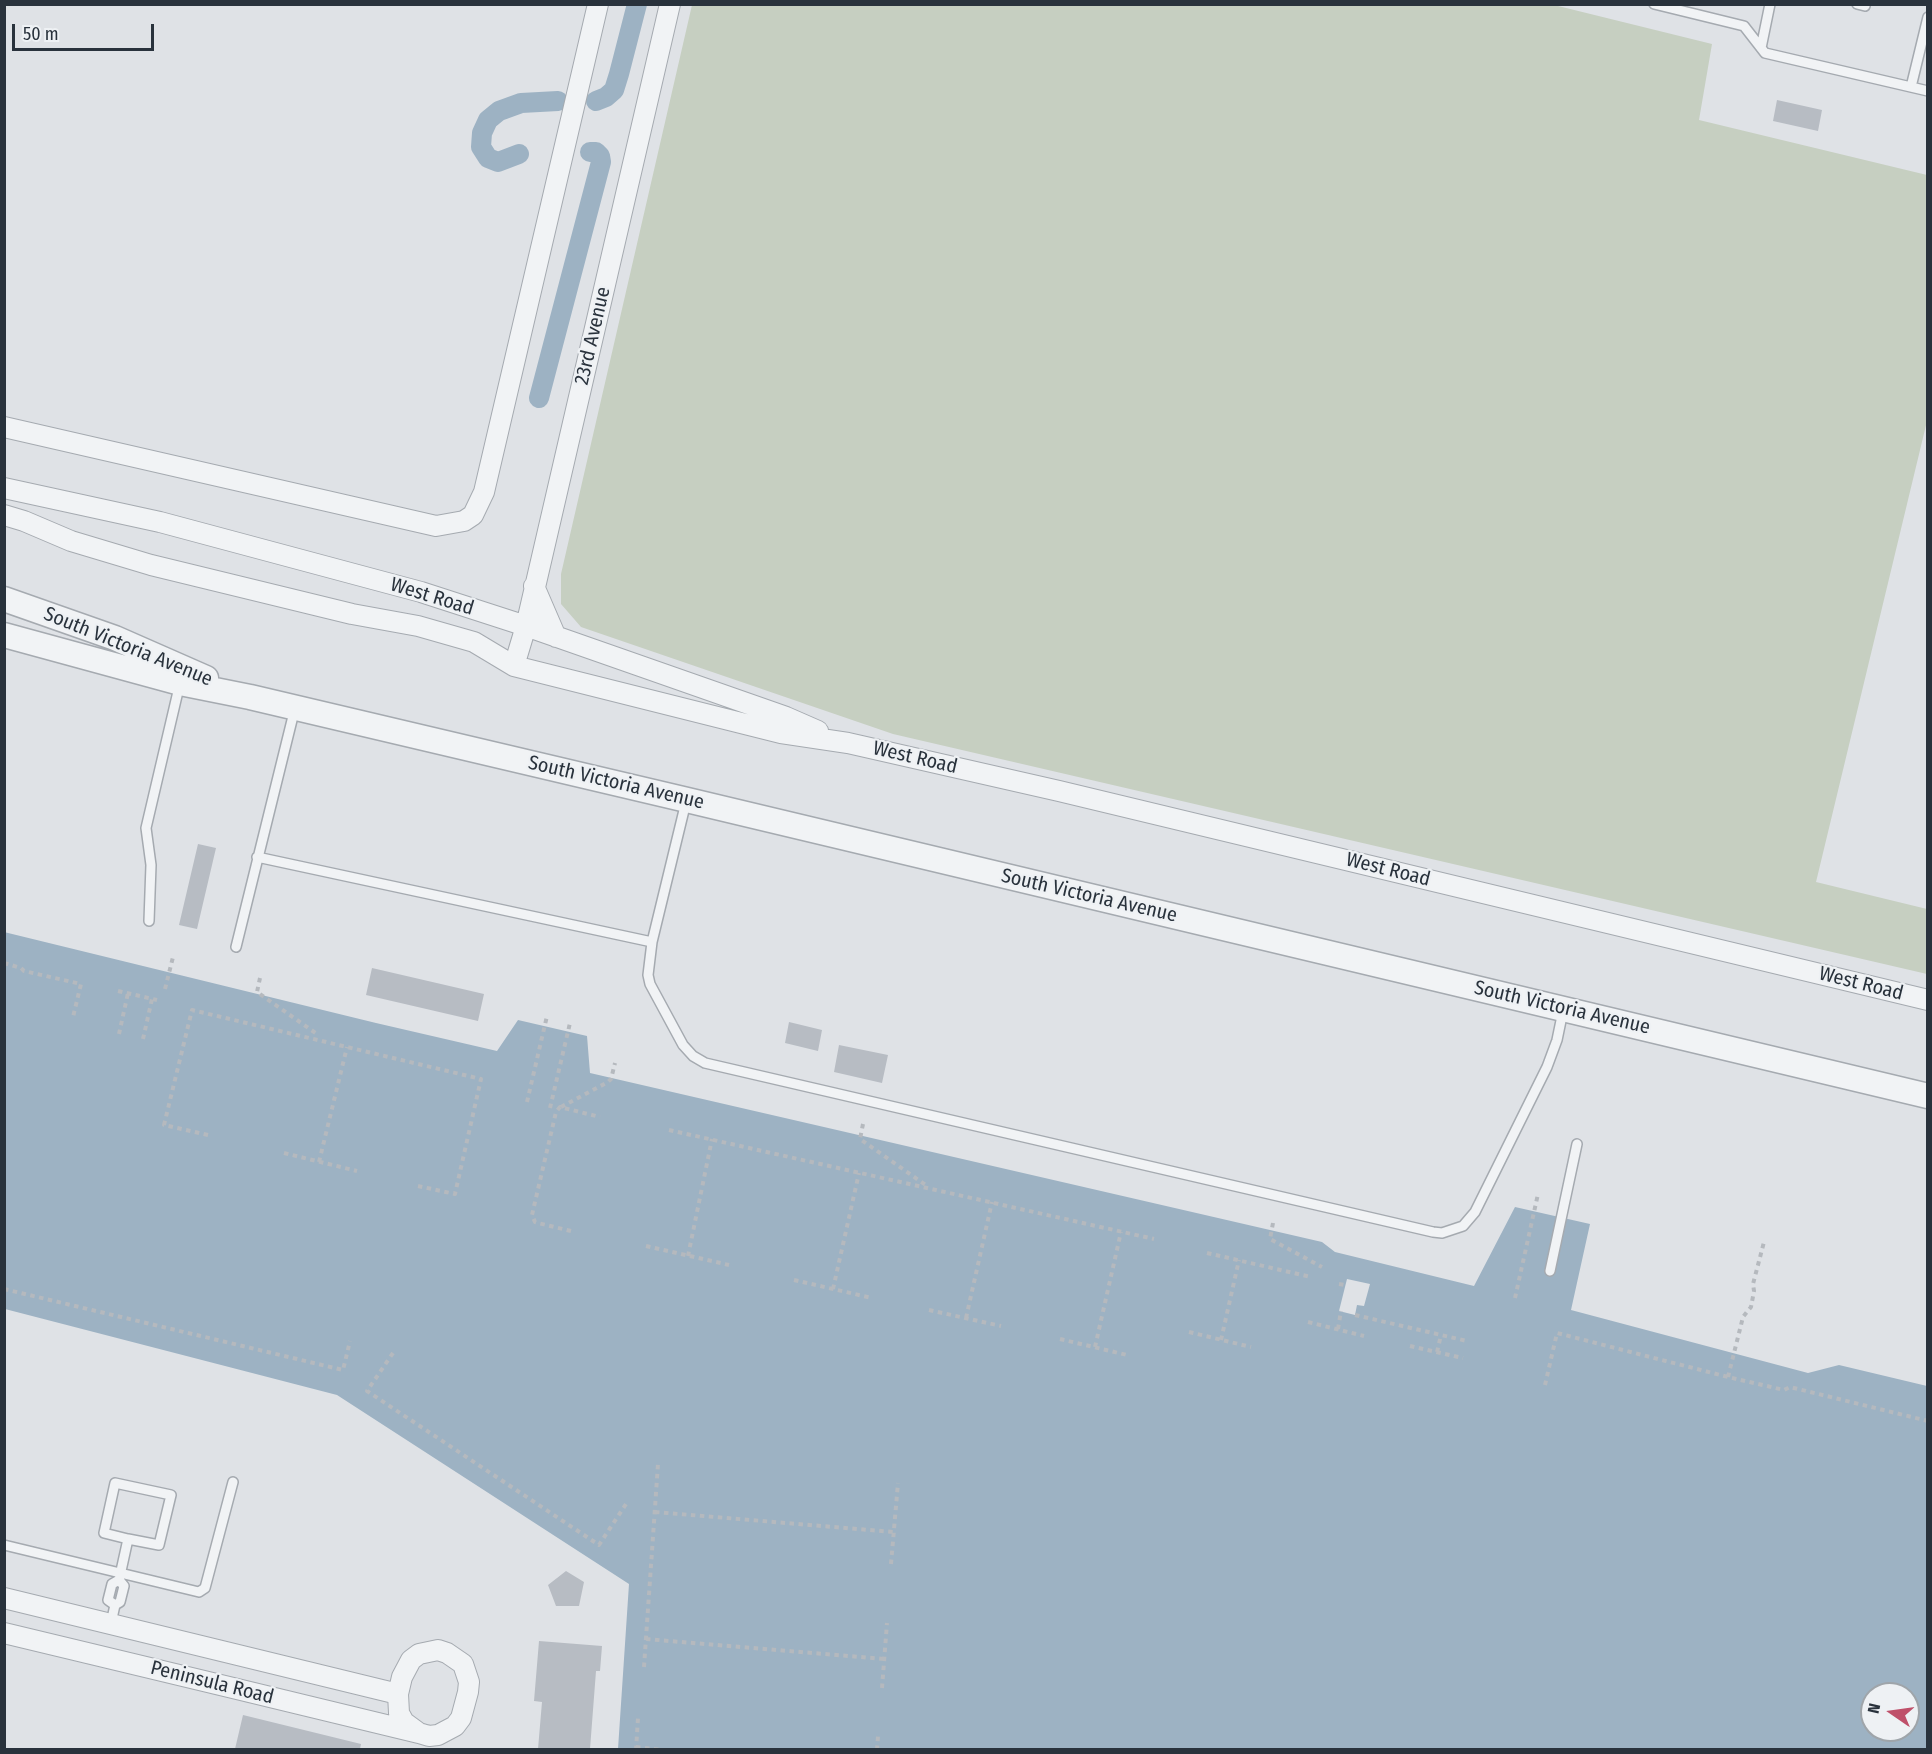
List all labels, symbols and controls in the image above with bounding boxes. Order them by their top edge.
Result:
scale bar [15,12,158,50]
text: 50 m [23,23,59,45]
street label: 23rd Avenue [570,285,616,387]
street label: West Road [387,573,477,621]
street label: South Victoria Avenue [40,602,216,692]
street label: West Road [870,737,960,779]
street label: South Victoria Avenue [526,751,706,815]
street label: West Road [1343,848,1433,892]
street label: South Victoria Avenue [999,864,1179,928]
street label: West Road [1816,962,1906,1006]
street label: South Victoria Avenue [1472,976,1652,1040]
street label: Peninsula Road [148,1656,276,1710]
north arrow [1860,1682,1920,1742]
text: N [1864,1701,1884,1715]

